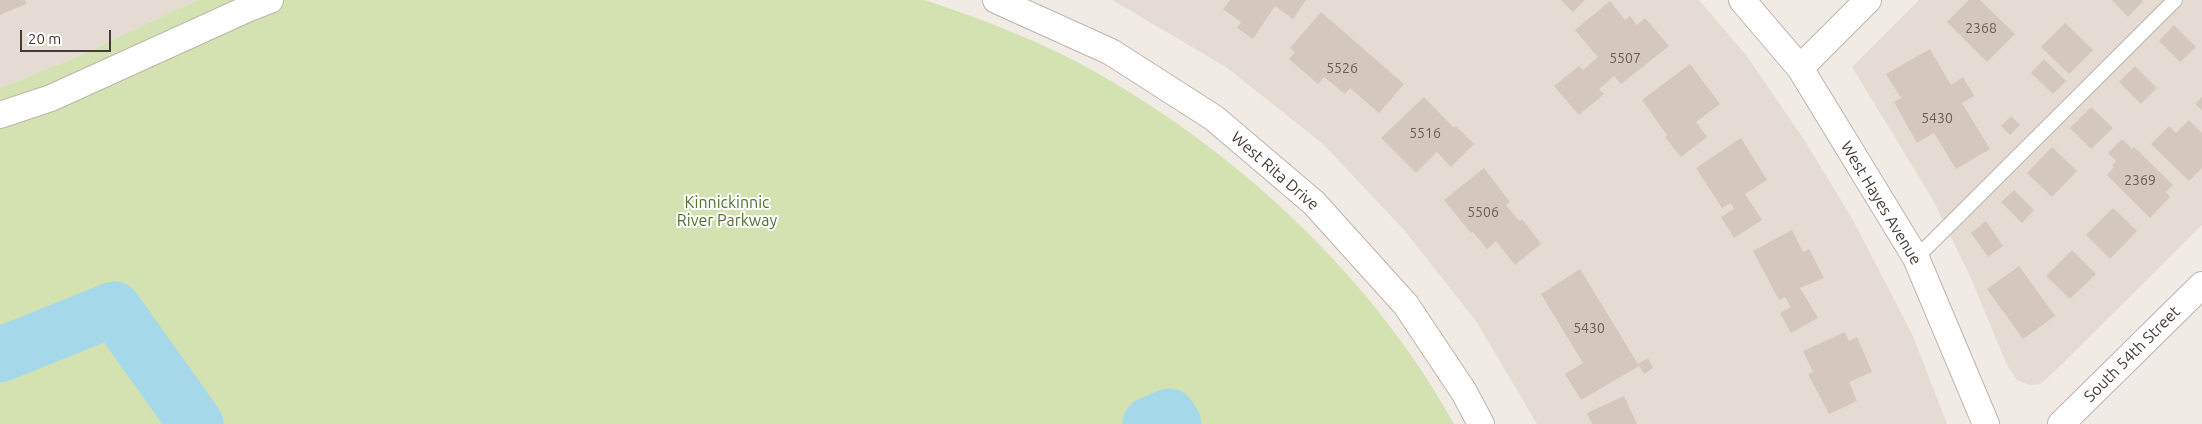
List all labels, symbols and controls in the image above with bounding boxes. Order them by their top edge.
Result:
scale bar [22,20,114,52]
house number: 2368 [1965,20,1997,36]
text: 20 m [28,30,61,47]
house number: 5507 [1609,50,1641,66]
house number: 5526 [1326,60,1358,76]
house number: 5430 [1921,110,1953,126]
house number: 5516 [1409,125,1441,141]
street label: West Rita Drive [1227,128,1323,214]
street label: West Hayes Avenue [1837,138,1925,268]
house number: 2369 [2124,172,2156,188]
park label: Kinnickinnic River Parkway [677,193,777,231]
house number: 5506 [1467,204,1499,220]
street label: South 54th Street [2080,302,2184,406]
house number: 5430 [1573,320,1605,336]

